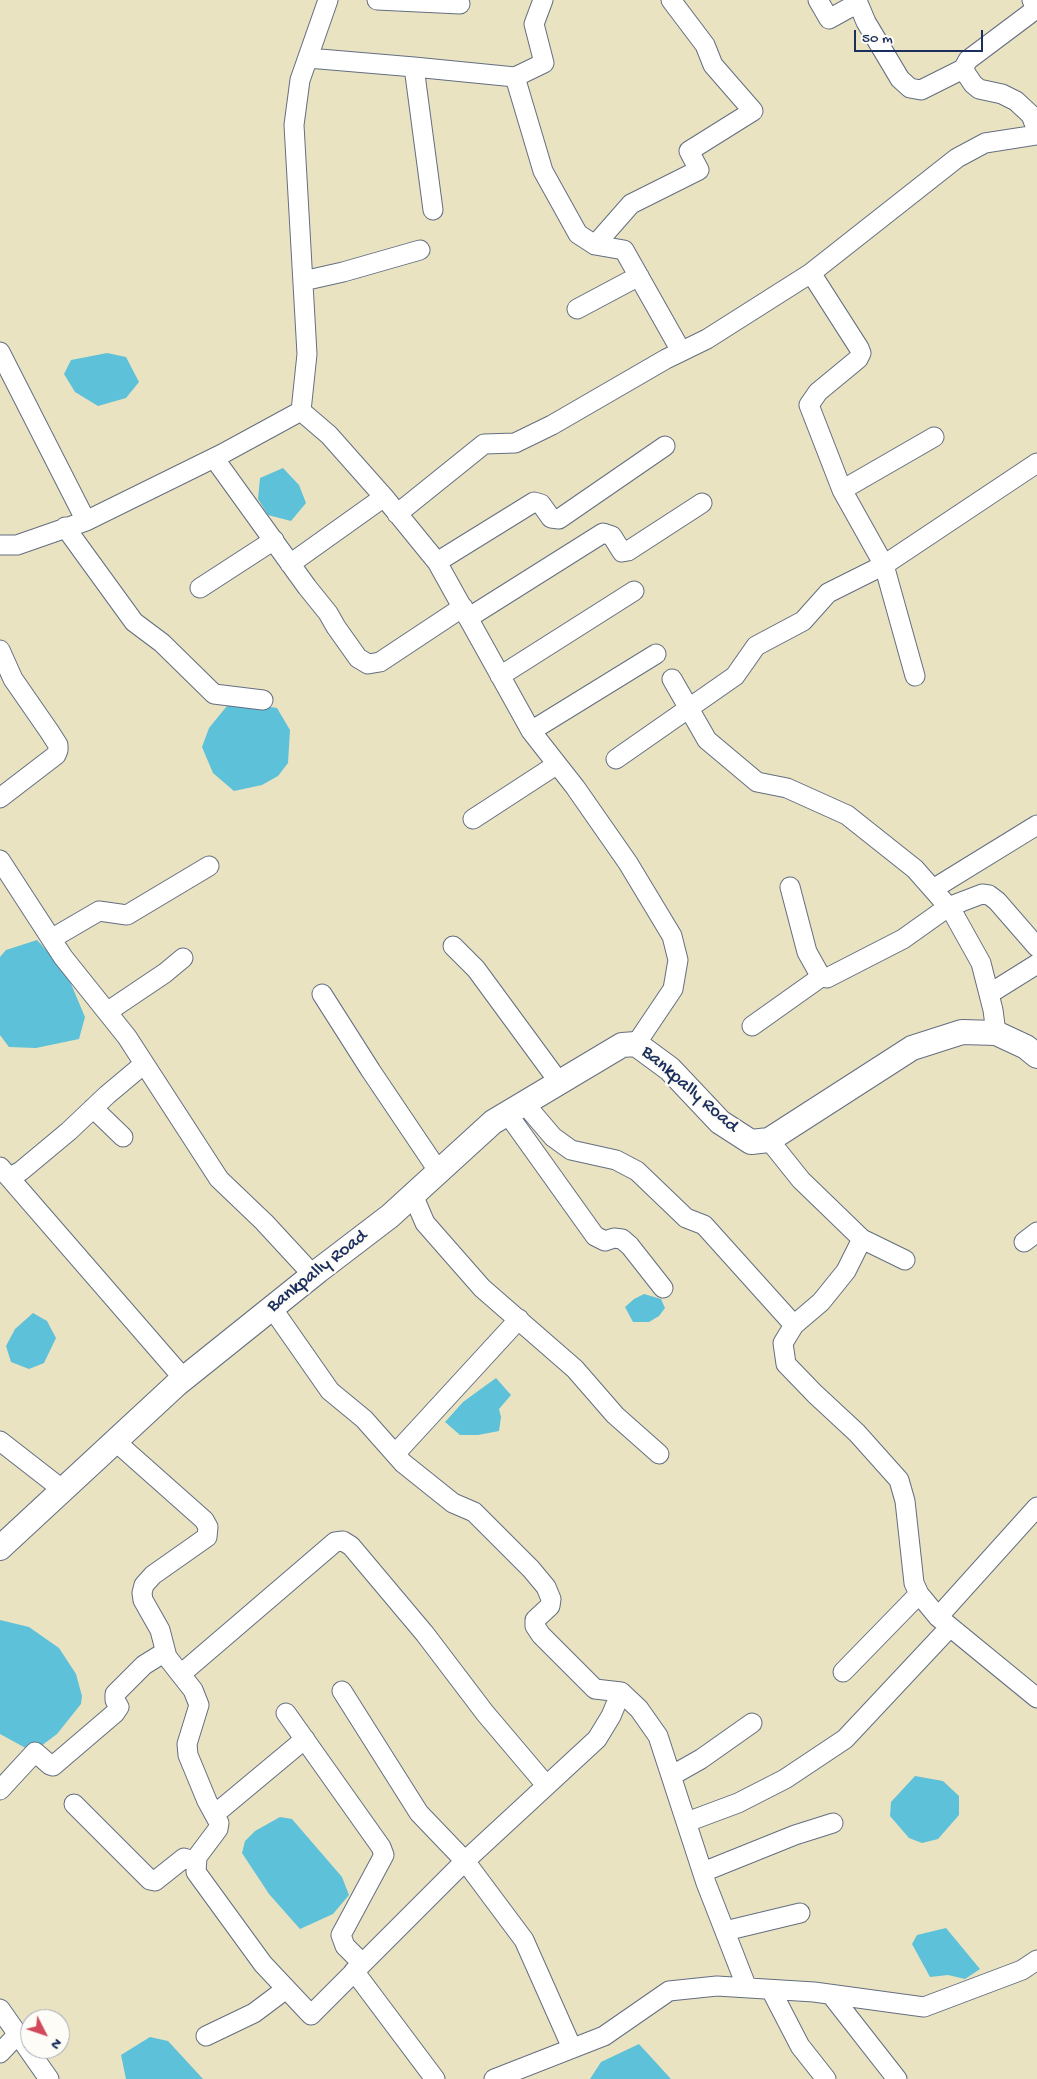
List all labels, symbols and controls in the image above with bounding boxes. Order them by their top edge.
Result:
scale bar [857,20,986,52]
text: 50 m [862,30,893,48]
street label: Bankpally Road [636,1042,742,1138]
street label: Bankpally Road [263,1226,373,1318]
north arrow [20,2009,70,2059]
text: N [47,2034,65,2053]

